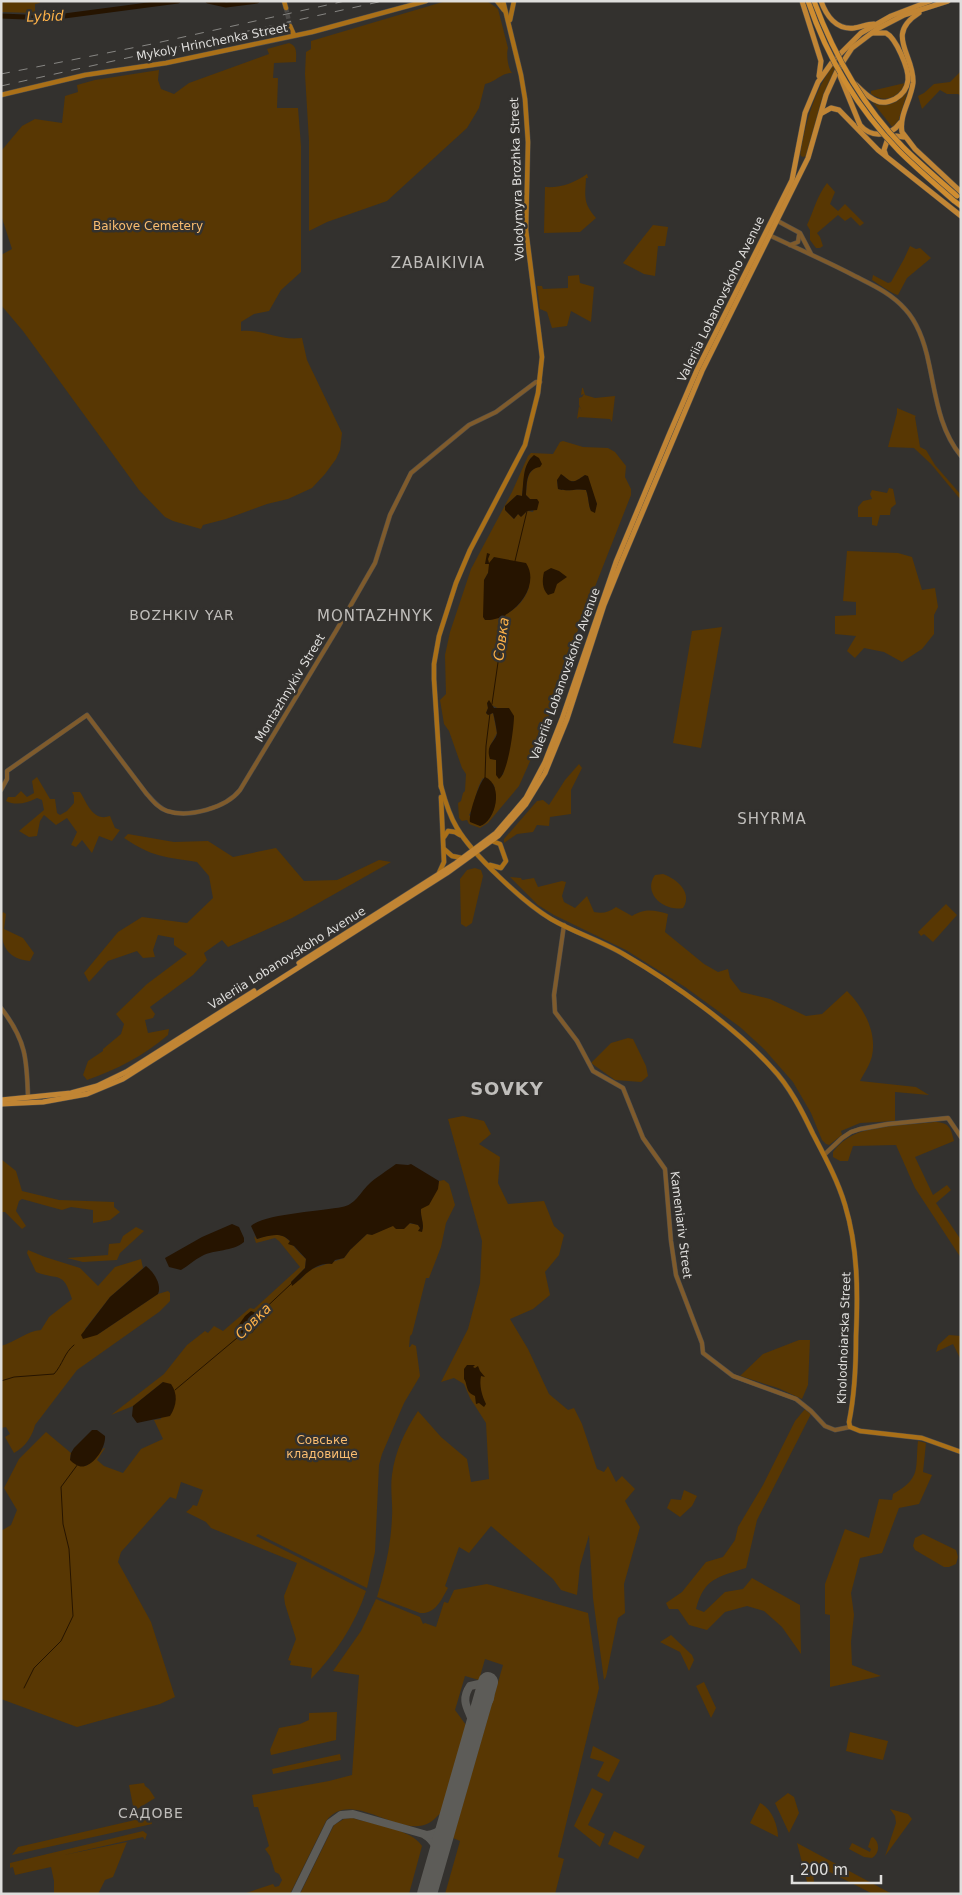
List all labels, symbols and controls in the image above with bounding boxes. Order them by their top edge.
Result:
water label: Lybid [26,7,64,25]
street label: Mykoly Hrinchenka Street [135,20,289,64]
street label: Volodymyra Brozhka Street [507,97,527,261]
street label: Valeriia Lobanovskoho Avenue [675,214,767,384]
park label: Baikove Cemetery [93,219,203,233]
district label: ZABAIKIVIA [391,254,485,272]
street label: Valeriia Lobanovskoho Avenue [527,586,603,762]
district label: BOZHKIV YAR [129,607,235,623]
district label: MONTAZHNYK [317,607,433,625]
water label: Совка [490,616,512,662]
street label: Montazhnykiv Street [252,631,328,745]
district label: SHYRMA [737,810,807,828]
street label: Valeriia Lobanovskoho Avenue [206,904,368,1012]
district label: SOVKY [470,1078,544,1099]
street label: Kameniariv Street [667,1171,695,1280]
street label: Kholodnoiarska Street [835,1271,853,1404]
water label: Совка [232,1300,274,1342]
park label: Совське кладовище [286,1433,358,1461]
district label: САДОВЕ [118,1805,184,1821]
scale bar [792,1852,881,1884]
text: 200 m [800,1861,848,1879]

